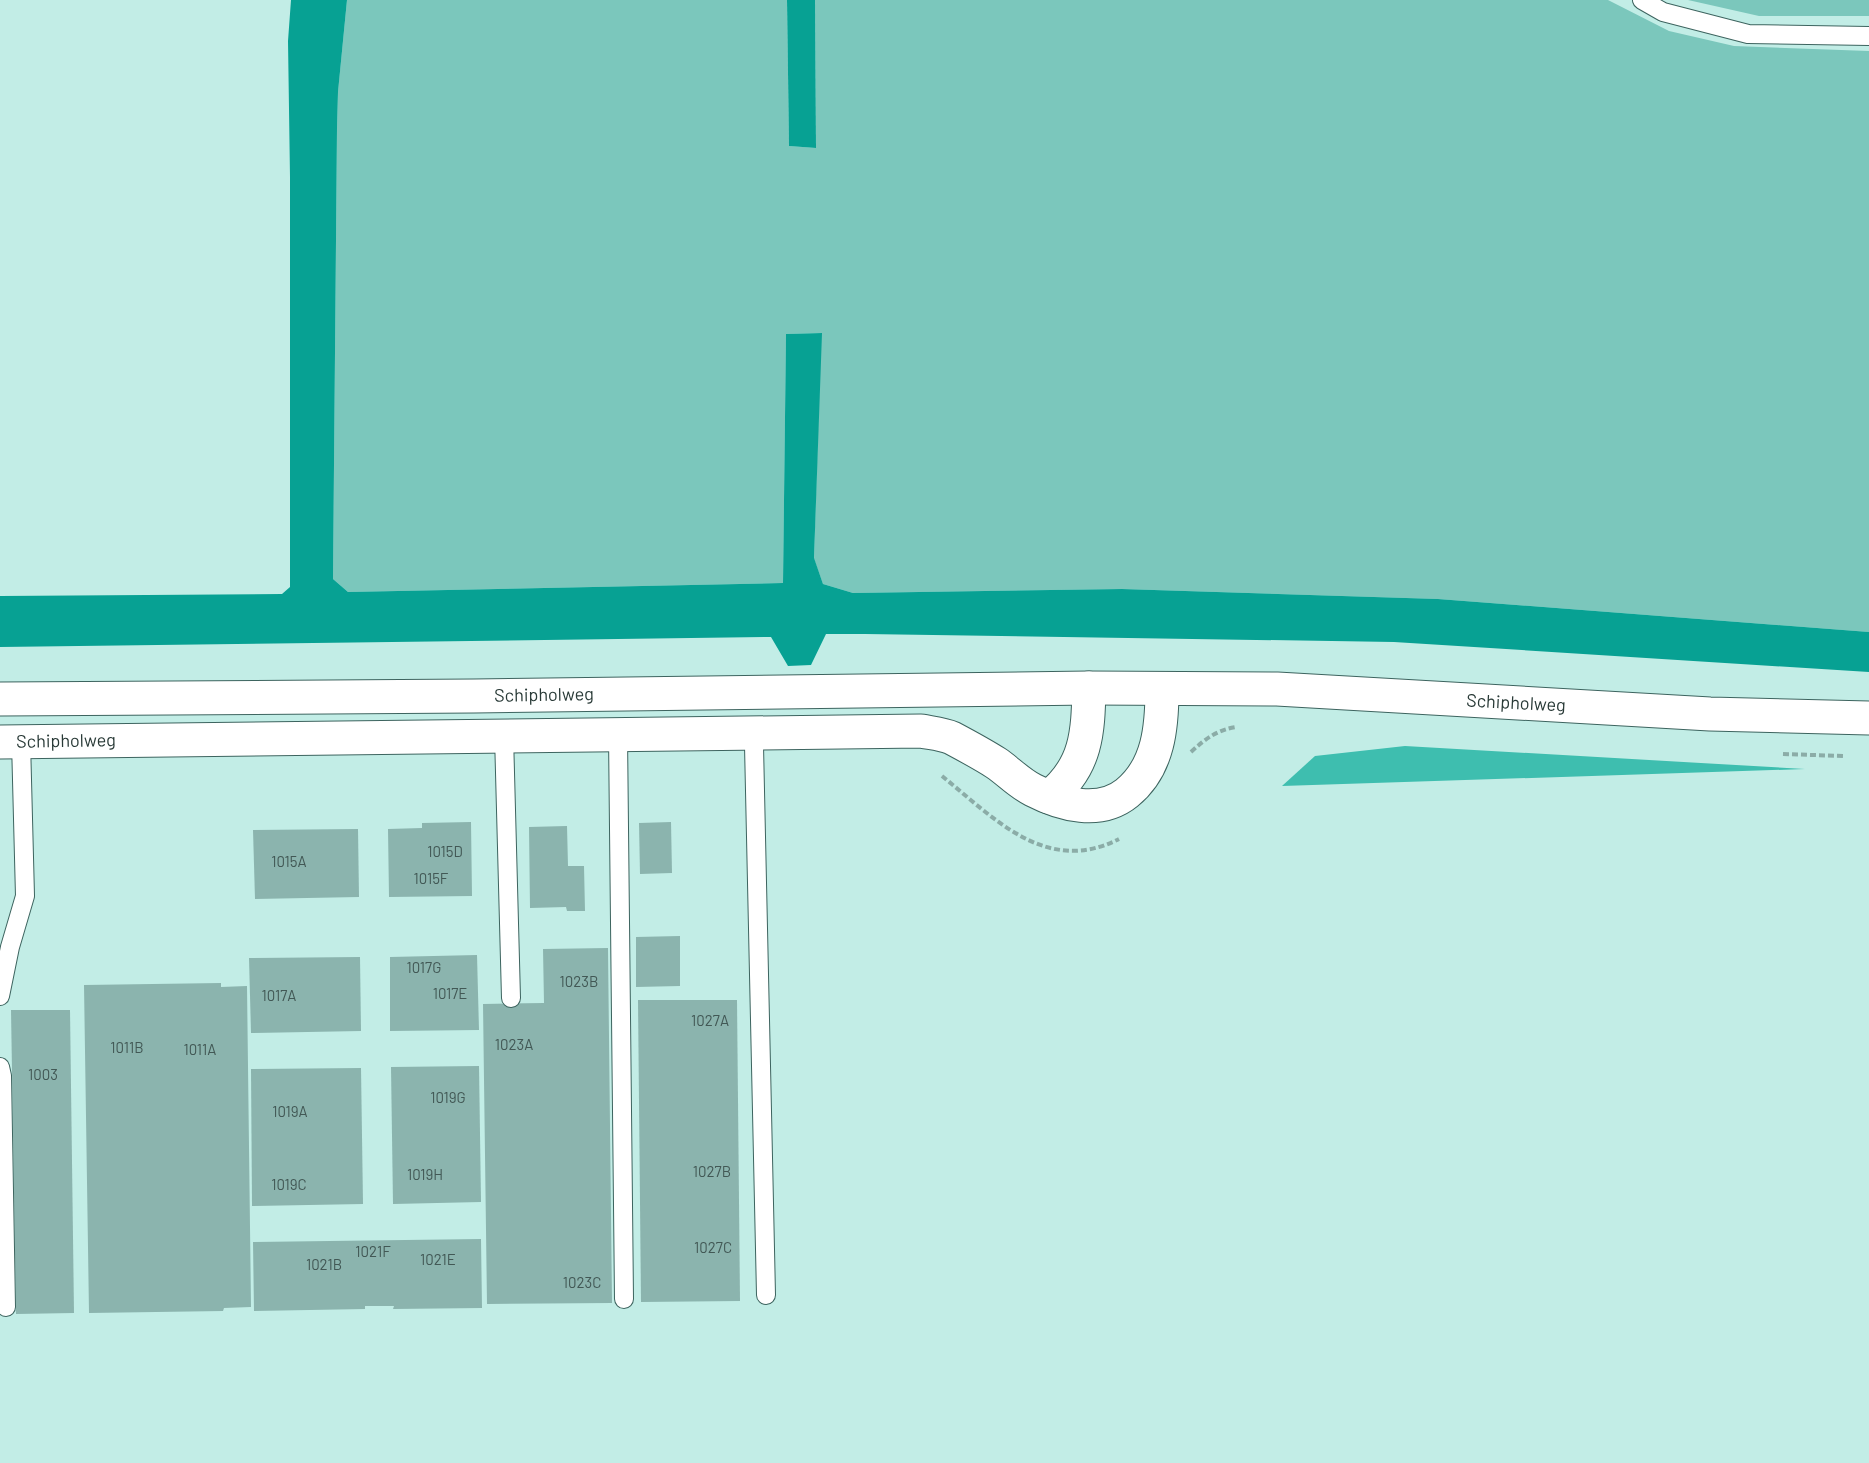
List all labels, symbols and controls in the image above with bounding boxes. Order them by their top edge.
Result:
street label: Schipholweg [494,682,594,706]
street label: Schipholweg [1466,688,1566,716]
street label: Schipholweg [16,728,116,752]
house number: 1015D [427,842,463,860]
house number: 1015A [271,852,307,870]
house number: 1015F [414,869,449,887]
house number: 1017G [407,958,441,976]
house number: 1023B [560,972,598,990]
house number: 1017E [433,984,467,1002]
house number: 1017A [262,986,296,1004]
house number: 1027A [691,1011,729,1029]
house number: 1023A [495,1035,533,1053]
house number: 1011B [110,1038,144,1056]
house number: 1011A [184,1040,216,1058]
house number: 1003 [28,1065,58,1083]
house number: 1019G [430,1088,466,1106]
house number: 1019A [272,1102,308,1120]
house number: 1027B [693,1162,731,1180]
house number: 1019H [407,1165,443,1183]
house number: 1019C [271,1175,307,1193]
house number: 1027C [694,1238,732,1256]
house number: 1021F [355,1242,391,1260]
house number: 1021E [420,1250,456,1268]
house number: 1021B [306,1255,342,1273]
house number: 1023C [563,1273,601,1291]

